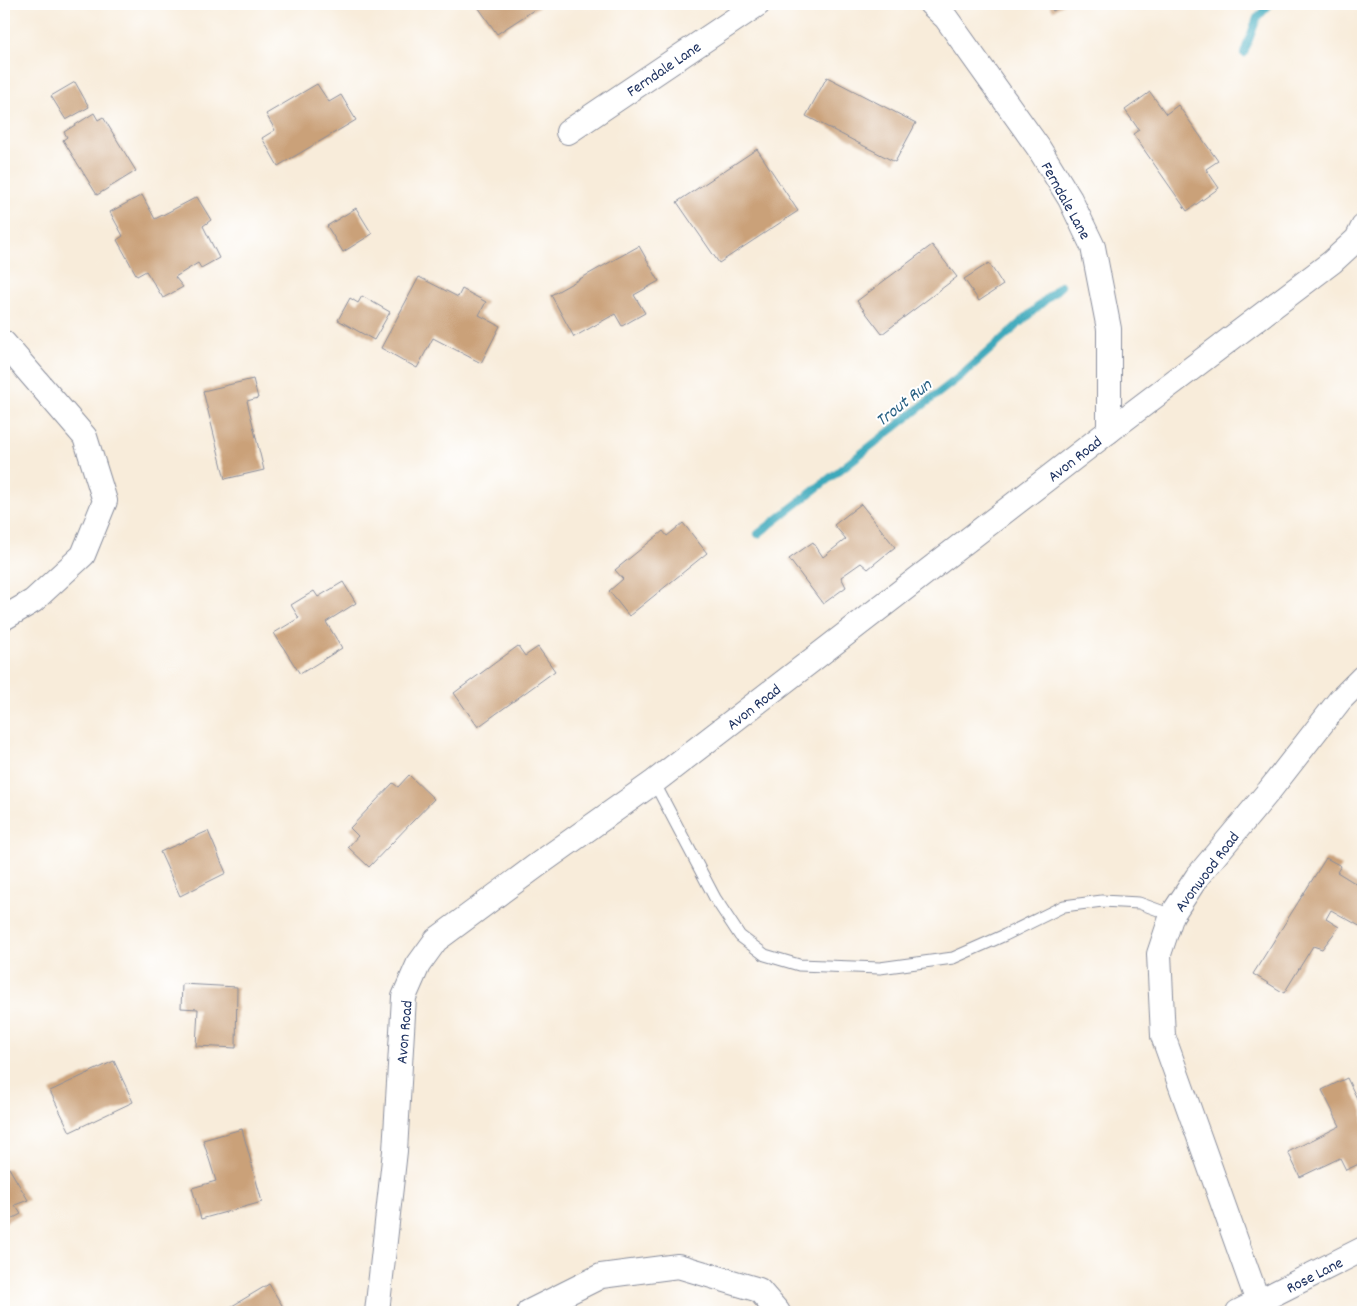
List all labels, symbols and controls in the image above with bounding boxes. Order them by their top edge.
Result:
street label: Ferndale Lane [623,37,706,104]
street label: Ferndale Lane [1034,158,1096,244]
water label: Trout Run [871,374,938,434]
street label: Avon Road [1043,431,1108,489]
street label: Avon Road [722,679,787,737]
street label: Avonwood Road [1170,827,1246,918]
street label: Avon Road [391,1000,420,1065]
street label: Rose Lane [1283,1252,1347,1300]

